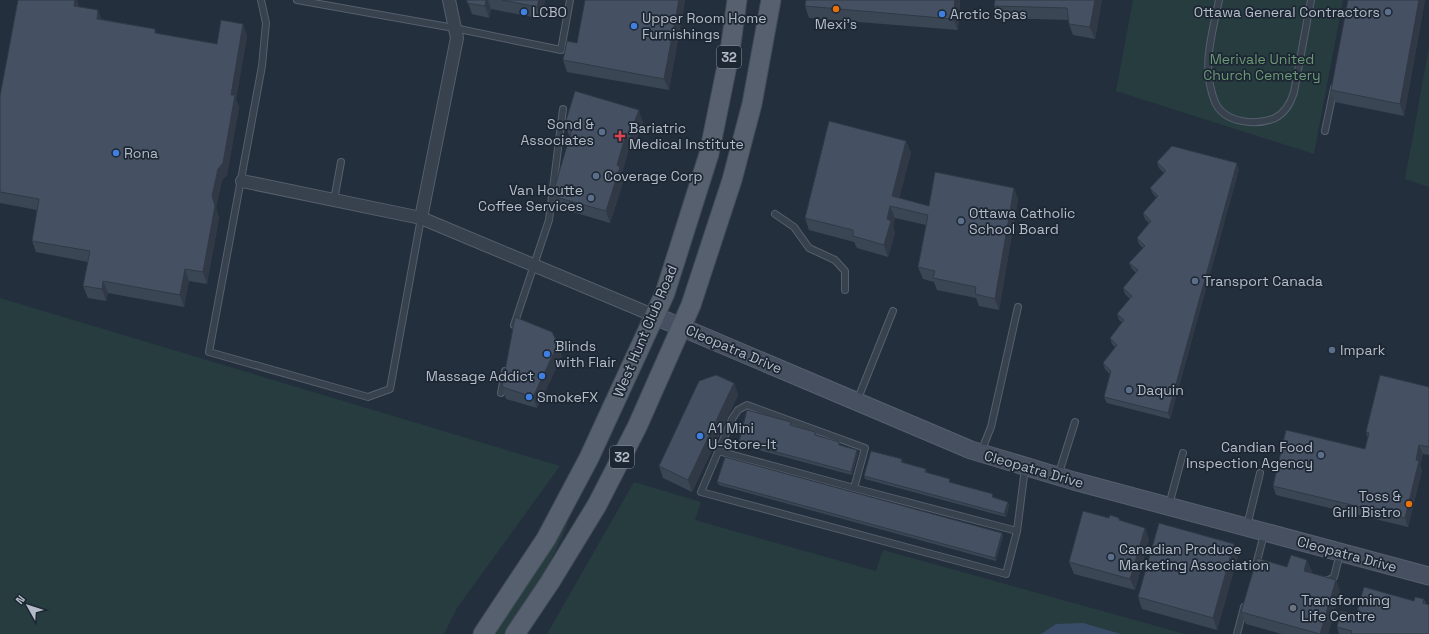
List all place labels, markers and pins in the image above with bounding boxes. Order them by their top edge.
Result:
place label: LCBO [532,3,567,21]
place label: Ottawa General Contractors [1194,3,1380,21]
marker: Mexi's [831,4,841,14]
place label: Arctic Spas [950,5,1027,23]
marker: LCBO [519,7,529,17]
marker: Ottawa General Contractors [1383,7,1393,17]
place label: Upper Room Home Furnishings [642,9,766,43]
marker: Arctic Spas [937,9,947,19]
place label: Mexi's [815,15,857,33]
marker: Upper Room Home Furnishings [629,21,639,31]
place label: Sond & Associates [521,115,595,149]
place label: Bariatric Medical Institute [629,119,744,153]
marker: Sond & Associates [597,127,607,137]
marker: Bariatric Medical Institute [614,130,626,142]
place label: Rona [124,144,158,162]
marker: Rona [111,148,121,158]
place label: Coverage Corp [604,167,703,185]
marker: Coverage Corp [591,171,601,181]
place label: Van Houtte Coffee Services [478,181,583,215]
marker: Van Houtte Coffee Services [586,193,596,203]
place label: Ottawa Catholic School Board [969,204,1075,238]
marker: Ottawa Catholic School Board [956,216,966,226]
place label: Transport Canada [1203,272,1323,290]
marker: Transport Canada [1190,276,1200,286]
place label: Blinds with Flair [555,337,616,371]
place label: Impark [1340,341,1386,359]
marker: Impark [1327,345,1337,355]
marker: Blinds with Flair [542,349,552,359]
place label: Massage Addict [426,367,534,385]
marker: Massage Addict [537,371,547,381]
place label: Daquin [1137,381,1184,399]
marker: Daquin [1124,385,1134,395]
place label: SmokeFX [537,388,598,406]
marker: SmokeFX [524,392,534,402]
place label: A1 Mini U-Store-It [708,419,777,453]
marker: A1 Mini U-Store-It [695,431,705,441]
place label: Candian Food Inspection Agency [1186,438,1313,472]
marker: Candian Food Inspection Agency [1316,450,1326,460]
place label: Toss & Grill Bistro [1333,487,1402,521]
marker: Toss & Grill Bistro [1404,499,1414,509]
place label: Canadian Produce Marketing Association [1119,540,1269,574]
marker: Canadian Produce Marketing Association [1106,552,1116,562]
place label: Transforming Life Centre [1301,591,1390,625]
marker: Transforming Life Centre [1288,603,1298,613]

